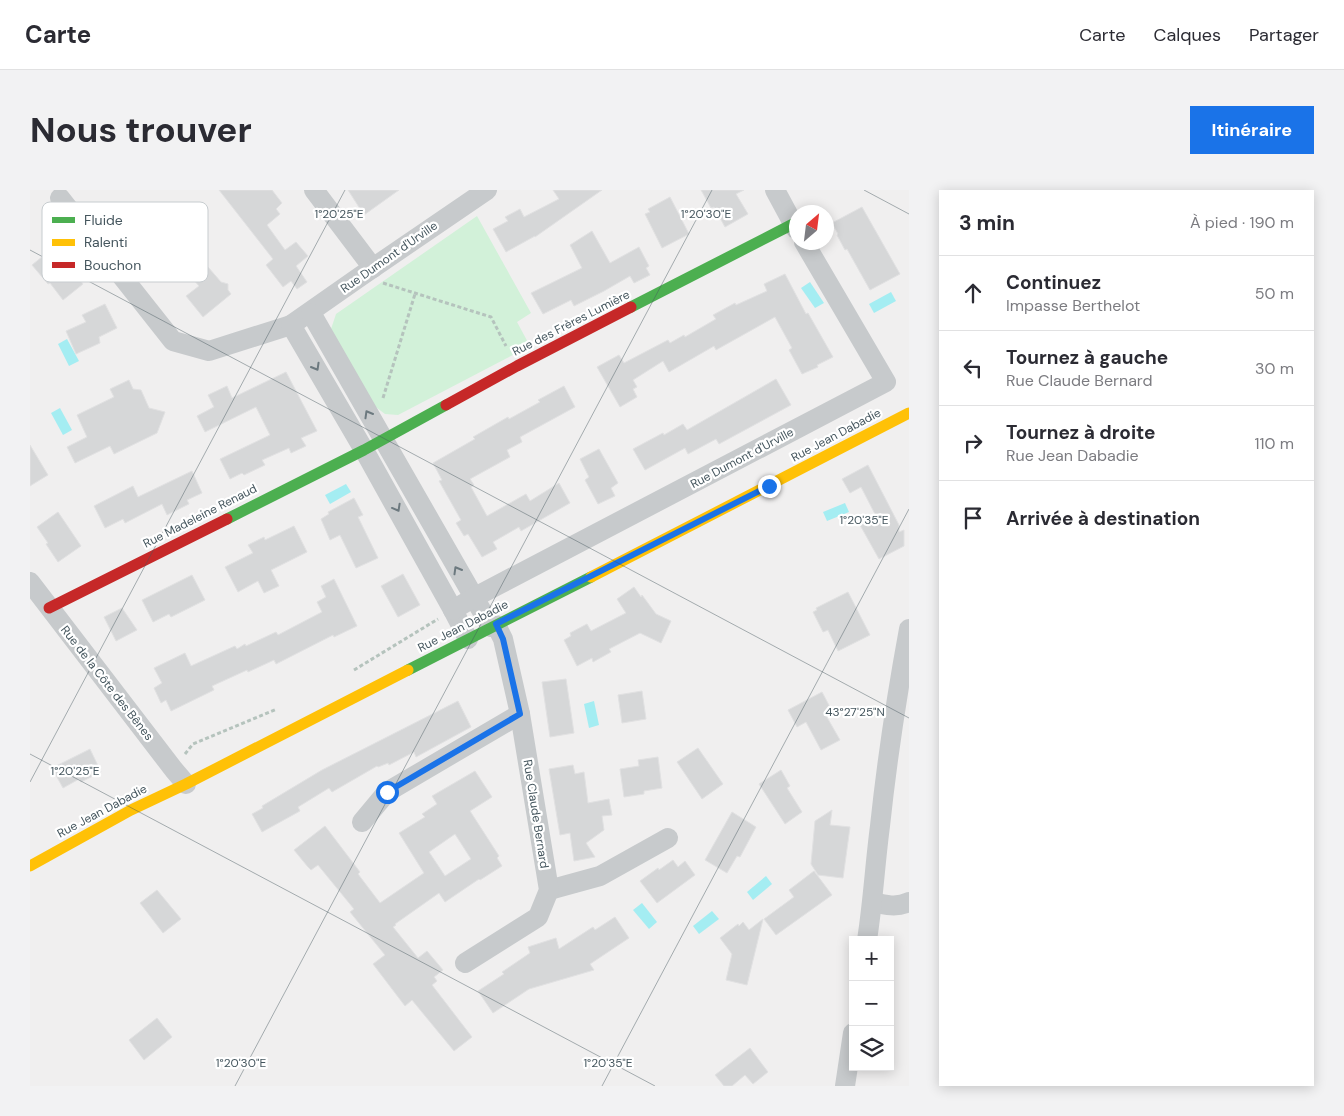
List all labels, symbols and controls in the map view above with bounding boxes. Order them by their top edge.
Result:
text: Carte [25,19,91,50]
text: Carte [1079,23,1126,47]
text: Calques [1154,23,1221,47]
text: Partager [1249,23,1319,47]
button: Itinéraire [1190,106,1314,154]
text: Nous trouver [30,107,252,153]
legend [42,202,208,282]
north arrow [789,205,834,250]
text: 1°20'25"E [314,206,364,222]
text: 1°20'30"E [681,206,731,222]
text: 3 min [959,209,1015,237]
text: Fluide [84,211,123,229]
text: À pied · 190 m [1190,212,1294,233]
street label: Rue Dumont d'Urville [337,217,441,296]
text: Ralenti [84,233,128,251]
text: Bouchon [84,256,141,274]
text: Continuez [1006,270,1101,295]
icon: ahead [959,279,987,307]
text: 50 m [1255,283,1294,304]
street label: Rue des Frères Lumière [510,286,633,360]
text: Impasse Berthelot [1006,295,1140,316]
text: Tournez à gauche [1006,345,1168,370]
icon: left [959,354,987,382]
text: 30 m [1255,358,1294,379]
one-way arrow [310,362,320,371]
text: Rue Claude Bernard [1006,370,1153,391]
street label: Rue Jean Dabadie [788,404,884,465]
one-way arrow [365,410,375,419]
text: Tournez à droite [1006,420,1156,445]
street label: Rue Dumont d'Urville [688,424,797,492]
icon: right [959,429,987,457]
text: 110 m [1255,433,1294,454]
text: Rue Jean Dabadie [1006,445,1139,466]
route end [758,475,781,498]
street label: Rue Madeleine Renaud [140,480,260,552]
one-way arrow [390,503,400,512]
icon: arrive [959,504,987,532]
text: Arrivée à destination [1006,506,1200,531]
text: 1°20'35"E [839,512,889,528]
one-way arrow [453,567,463,576]
street label: Rue Jean Dabadie [415,596,511,656]
street label: Rue de la Côte des Bênes [57,622,157,744]
text: 43°27'25"N [825,704,885,720]
street label: Rue Claude Bernard [520,758,552,870]
text: 1°20'25"E [50,763,100,779]
street label: Rue Jean Dabadie [54,780,150,841]
route start [376,781,399,804]
map controls [849,936,894,1071]
button: + [849,936,894,981]
button: − [849,981,894,1026]
button: layers [849,1026,894,1071]
text: 1°20'30"E [216,1055,266,1071]
text: 1°20'35"E [583,1055,633,1071]

